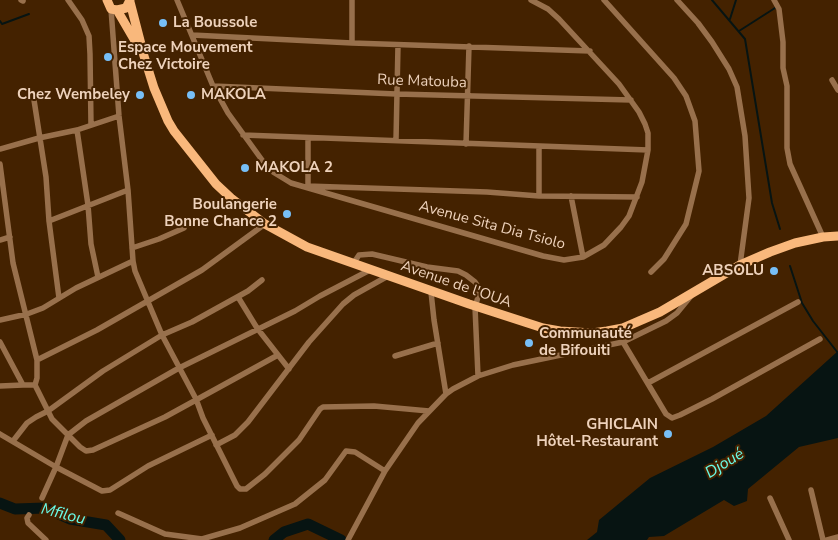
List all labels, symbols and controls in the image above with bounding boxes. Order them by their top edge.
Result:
place label: La Boussole [173,14,257,32]
marker: La Boussole [157,17,169,29]
place label: Espace Mouvement Chez Victoire [118,39,253,74]
marker: Espace Mouvement Chez Victoire [102,51,114,63]
street label: Rue Matouba [377,71,467,93]
place label: Chez Wembeley [17,86,130,104]
place label: MAKOLA [201,86,266,104]
marker: Chez Wembeley [134,89,146,101]
marker: MAKOLA [185,89,197,101]
place label: MAKOLA 2 [255,159,333,177]
marker: MAKOLA 2 [239,162,251,174]
place label: Boulangerie Bonne Chance 2 [164,196,277,231]
street label: Avenue Sita Dia Tsiolo [417,198,567,254]
marker: Boulangerie Bonne Chance 2 [281,208,293,220]
street label: Avenue de l'OUA [398,258,514,312]
place label: ABSOLU [702,262,764,280]
marker: ABSOLU [768,265,780,277]
place label: Communauté de Bifouiti [539,325,632,360]
marker: Communauté de Bifouiti [523,337,535,349]
place label: GHICLAIN Hôtel-Restaurant [536,416,658,451]
marker: GHICLAIN Hôtel-Restaurant [662,428,674,440]
water label: Djoué [702,445,748,483]
water label: Mfilou [39,500,87,530]

